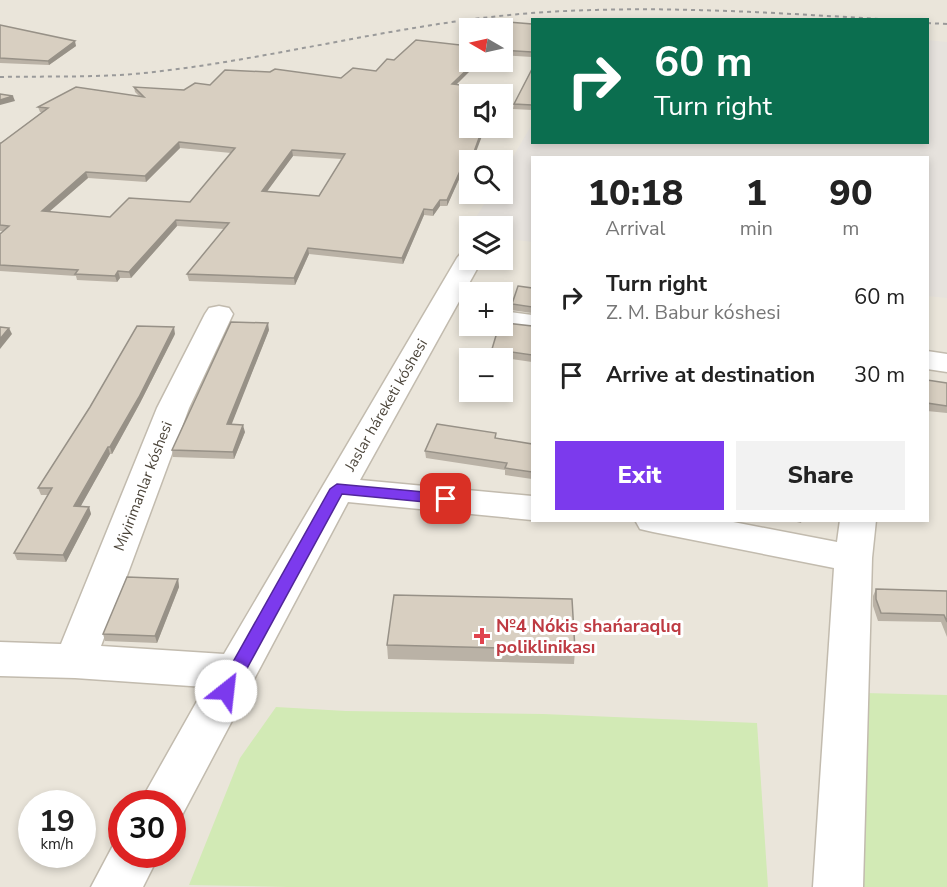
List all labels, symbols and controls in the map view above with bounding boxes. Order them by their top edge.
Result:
north arrow [459,18,513,72]
map controls [459,18,513,402]
text: 60 m [654,34,753,91]
icon: right [555,42,633,120]
button: sound [459,84,513,138]
text: Turn right [654,88,772,125]
button: search [459,150,513,204]
text: 10:18 [587,169,683,218]
text: 1 [745,169,767,218]
text: 90 [829,169,873,218]
text: Arrival [605,215,665,242]
text: min [740,215,773,242]
text: m [842,215,859,242]
button: layers [459,216,513,270]
text: Turn right [606,269,707,299]
icon: right [555,281,588,314]
button: + [459,282,513,336]
text: 60 m [854,282,905,312]
text: Z. M. Babur kóshesi [606,299,781,326]
street label: Jaslar háreketi kóshesi [340,335,432,476]
button: − [459,348,513,402]
icon: arrive [555,359,588,392]
text: Arrive at destination [606,360,815,390]
text: 30 m [854,360,905,390]
street label: Miyirimanlar kóshesi [109,418,177,554]
button: Exit [555,441,724,510]
button: Share [736,441,905,510]
pin [420,473,471,524]
icon: arrive [429,482,462,515]
place label: №4 Nókis shańaraqlıq poliklinikası [496,614,682,659]
marker: №4 Nókis shańaraqlıq poliklinikası [473,627,491,645]
position arrow [194,659,258,723]
speed limit sign: 30 [108,790,186,868]
text: 19 [39,801,75,842]
text: km/h [40,834,74,854]

